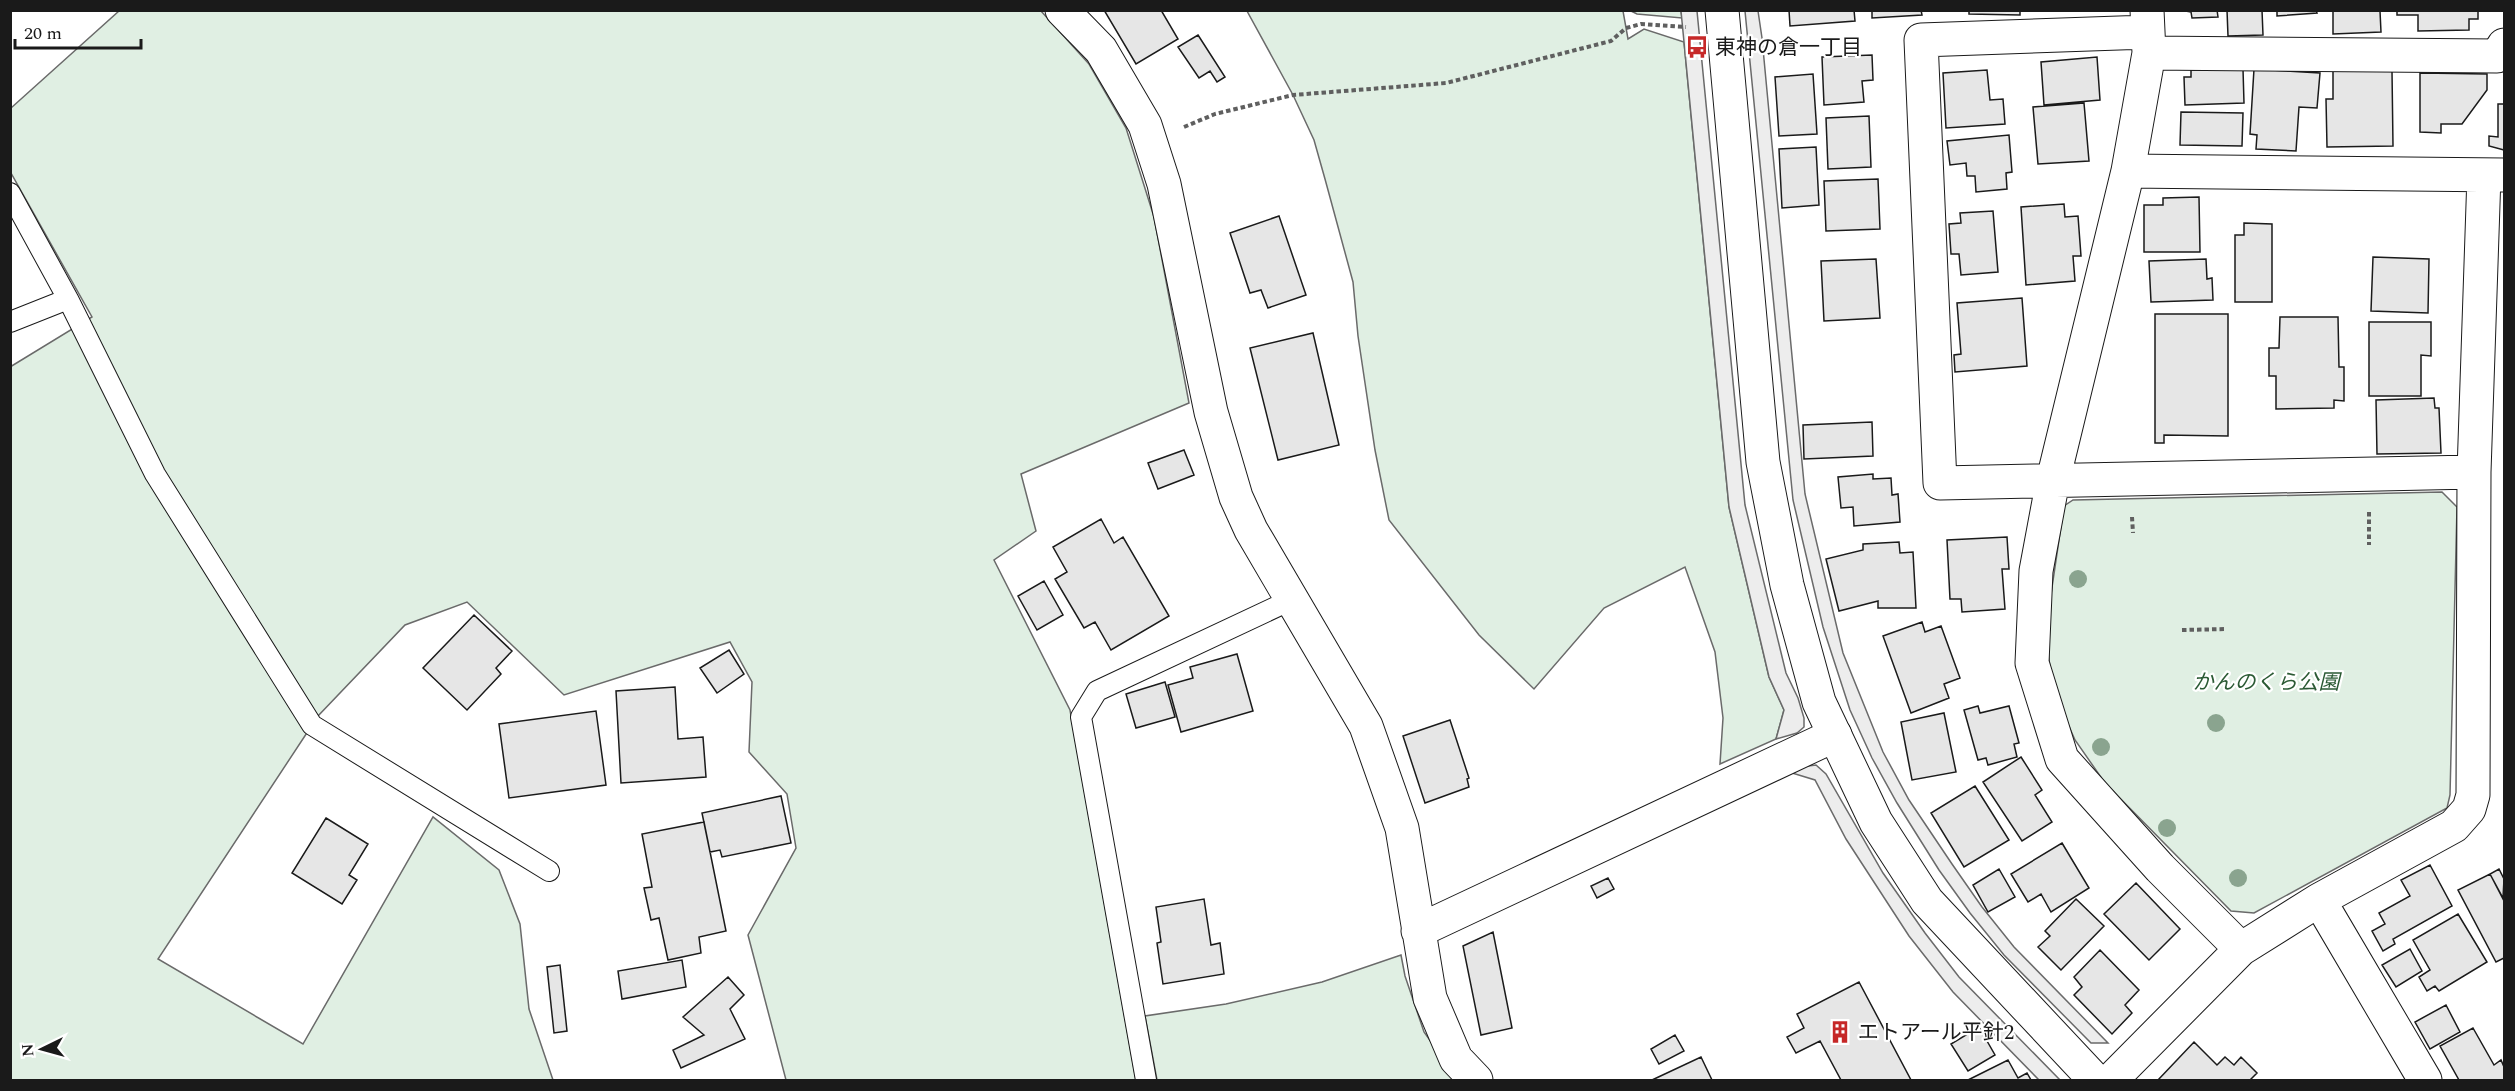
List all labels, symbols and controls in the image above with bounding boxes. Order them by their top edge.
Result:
scale bar [15,12,141,50]
text: 20 m [24,20,62,47]
place label: 東神の倉一丁目 [1715,32,1862,64]
bus stop icon: 東神の倉一丁目 [1684,34,1710,60]
park label: かんのくら公園 [2193,667,2342,699]
place label: エトアール平針2 [1858,1017,2014,1049]
north arrow [12,1019,72,1079]
building icon: エトアール平針2 [1827,1019,1853,1045]
text: N [16,1043,41,1058]

